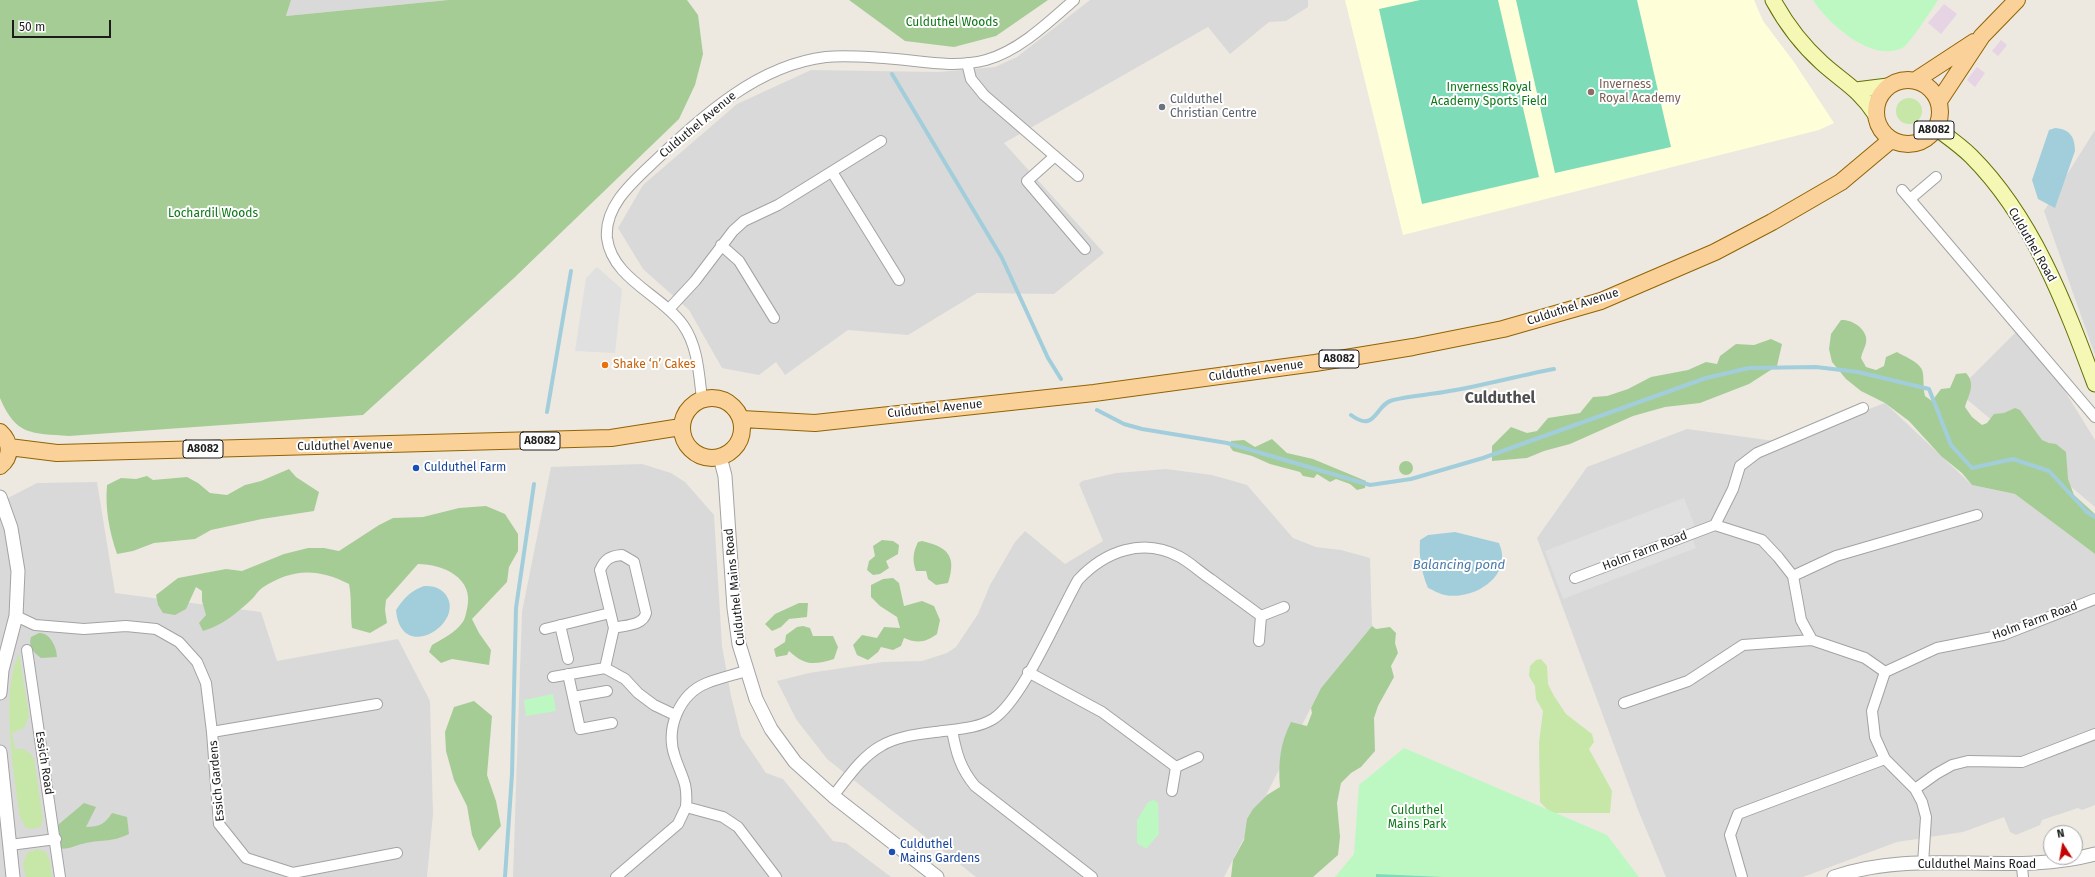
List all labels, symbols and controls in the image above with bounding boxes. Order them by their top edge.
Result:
scale bar [14,12,113,38]
park label: Culduthel Woods [906,16,998,30]
text: 50 m [19,20,45,34]
place label: Inverness Royal Academy [1599,78,1681,106]
park label: Inverness Royal Academy Sports Field [1431,81,1547,109]
marker: Inverness Royal Academy [1586,87,1596,97]
street label: Culduthel Avenue [657,89,739,161]
place label: Culduthel Christian Centre [1170,93,1257,121]
marker: Culduthel Christian Centre [1157,102,1167,112]
road number: A8082 [1914,121,1954,139]
street label: Culduthel Road [2005,205,2059,285]
park label: Lochardil Woods [168,207,258,221]
street label: Culduthel Avenue [1525,285,1621,329]
road number: A8082 [1319,350,1359,368]
street label: Culduthel Avenue [1208,357,1304,385]
place label: Shake ‘n’ Cakes [613,358,696,372]
marker: Shake ‘n’ Cakes [600,360,610,370]
district label: Culduthel [1465,389,1535,409]
street label: Culduthel Avenue [887,397,983,421]
road number: A8082 [520,432,560,450]
street label: Culduthel Avenue [297,438,393,454]
road number: A8082 [183,440,223,458]
place label: Culduthel Farm [424,461,506,475]
marker: Culduthel Farm [411,463,421,473]
street label: Culduthel Mains Road [722,527,748,647]
street label: Holm Farm Road [1601,528,1689,574]
water label: Balancing pond [1413,557,1505,573]
street label: Holm Farm Road [1990,599,2080,643]
street label: Essich Road [32,730,56,796]
street label: Essich Gardens [206,740,228,822]
park label: Culduthel Mains Park [1388,804,1446,832]
north arrow [2043,825,2083,865]
text: N [2056,827,2066,841]
place label: Culduthel Mains Gardens [900,838,980,866]
marker: Culduthel Mains Gardens [887,847,897,857]
street label: Culduthel Mains Road [1918,858,2036,872]

